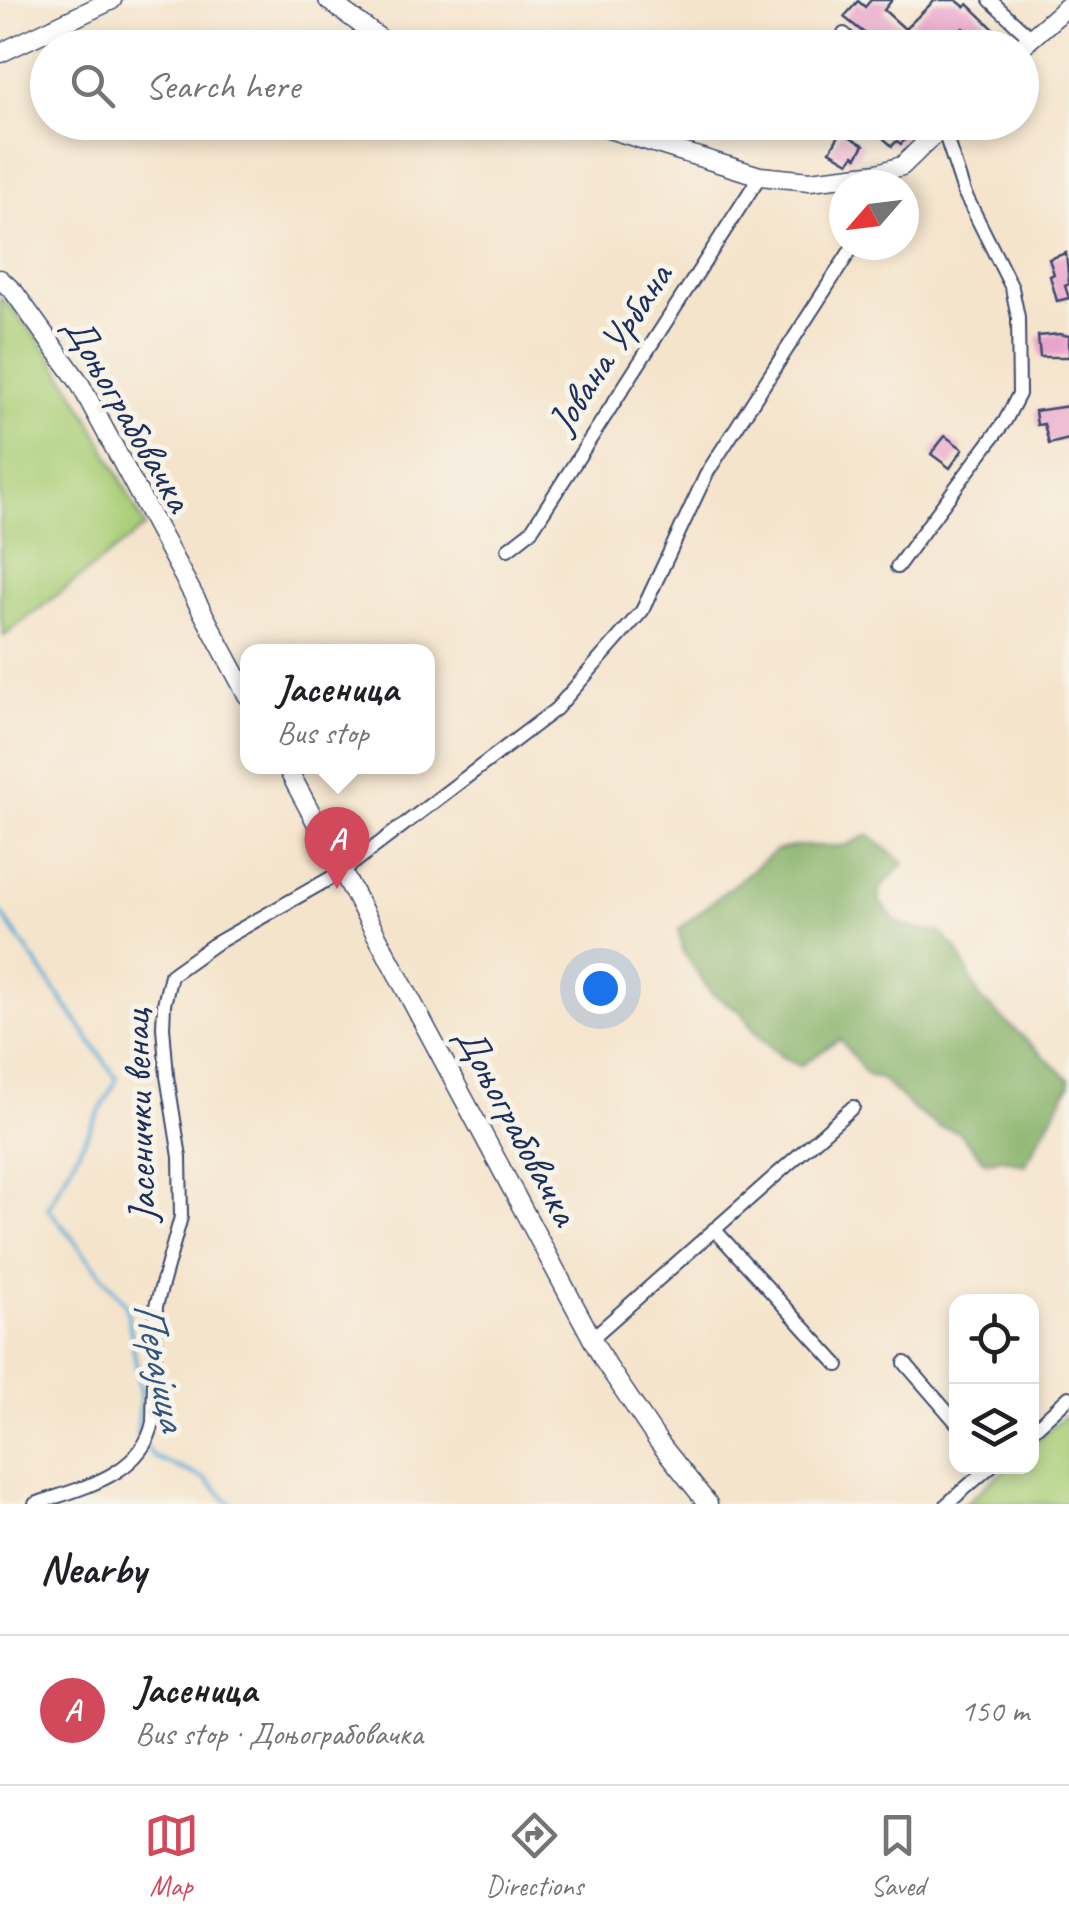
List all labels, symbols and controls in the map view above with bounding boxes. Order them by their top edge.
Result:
search box [30,30,1039,140]
icon: search [65,58,120,113]
text: Search here [145,62,300,109]
north arrow [829,170,919,260]
street label: Јована Урбана [535,252,685,445]
street label: Доњограбовачка [52,307,206,523]
popup [240,644,435,774]
text: Јасеница [277,665,398,712]
text: Bus stop [277,712,369,753]
pin: A [304,806,370,889]
your location [575,963,626,1014]
street label: Јасенички венац [110,1006,168,1225]
street label: Доњограбовачка [444,1017,592,1236]
map controls [949,1294,1039,1474]
button: locate [949,1294,1039,1384]
water label: Перајица [121,1296,201,1438]
button: layers [949,1384,1039,1474]
text: Nearby [40,1543,146,1596]
text: Јасеница [135,1666,257,1713]
text: A [64,1690,81,1731]
text: 150 m [960,1690,1029,1731]
text: Bus stop · Доњограбовачка [135,1713,423,1754]
tab: Map [144,1808,199,1903]
tab: Directions [486,1808,583,1903]
tab: Saved [870,1808,925,1903]

